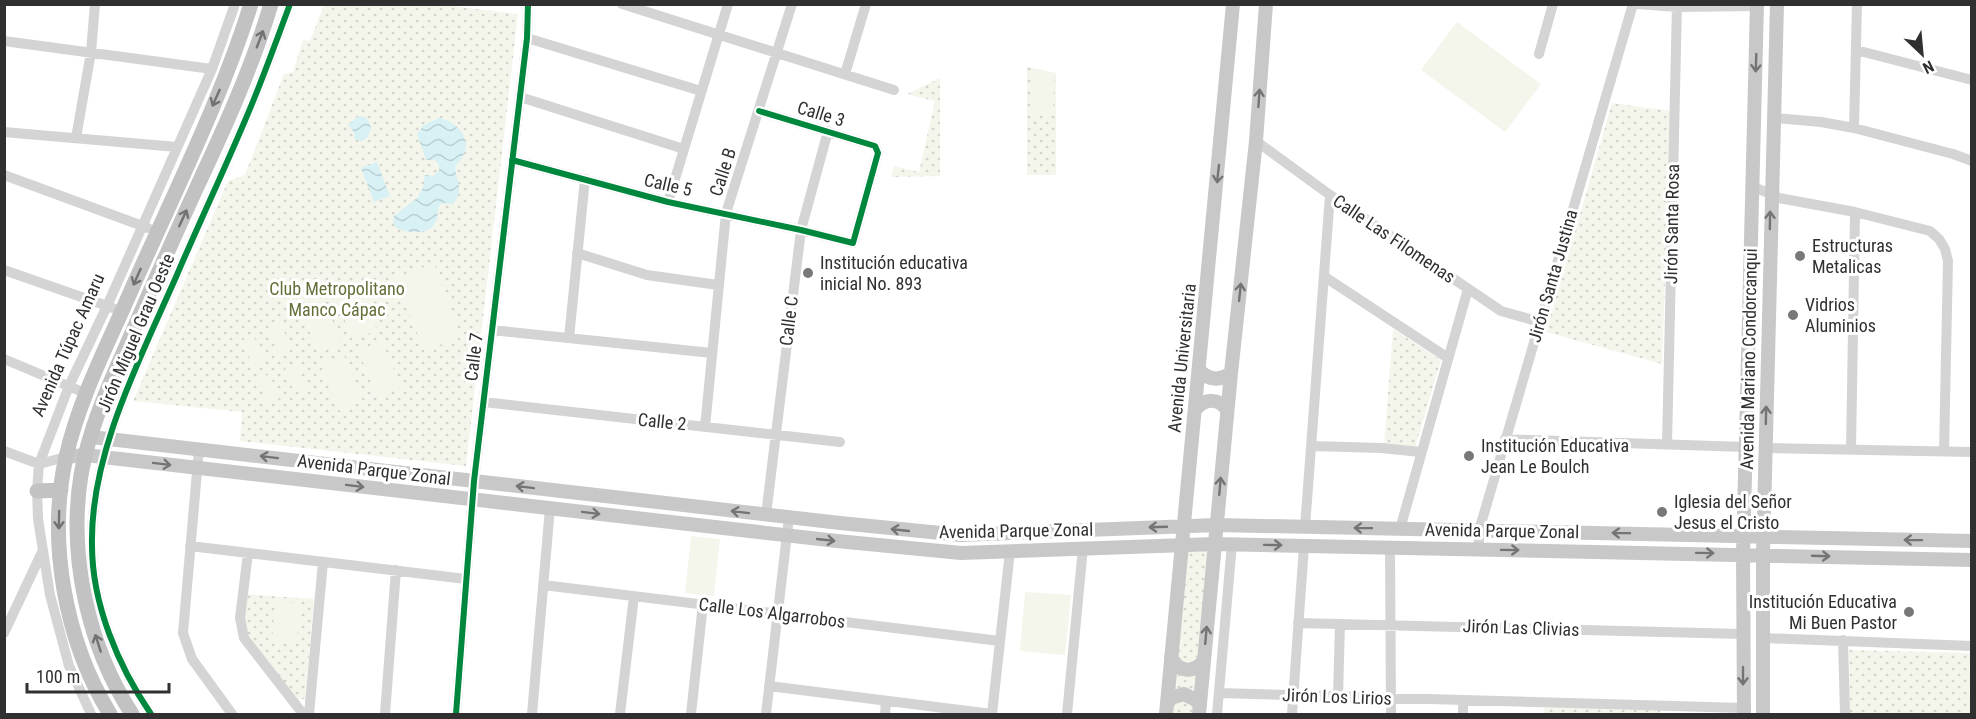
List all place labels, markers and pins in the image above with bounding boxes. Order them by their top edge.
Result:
place label: Estructuras Metalicas [1812,235,1893,277]
marker: Estructuras Metalicas [1793,249,1807,263]
place label: Institución educativa inicial No. 893 [820,252,968,294]
marker: Institución educativa inicial No. 893 [801,266,815,280]
place label: Vidrios Aluminios [1805,294,1876,336]
marker: Vidrios Aluminios [1786,308,1800,322]
place label: Institución Educativa Jean Le Boulch [1481,435,1629,477]
marker: Institución Educativa Jean Le Boulch [1462,449,1476,463]
place label: Iglesia del Señor Jesus el Cristo [1674,491,1792,533]
marker: Iglesia del Señor Jesus el Cristo [1655,505,1669,519]
place label: Institución Educativa Mi Buen Pastor [1749,591,1898,633]
marker: Institución Educativa Mi Buen Pastor [1902,605,1916,619]

